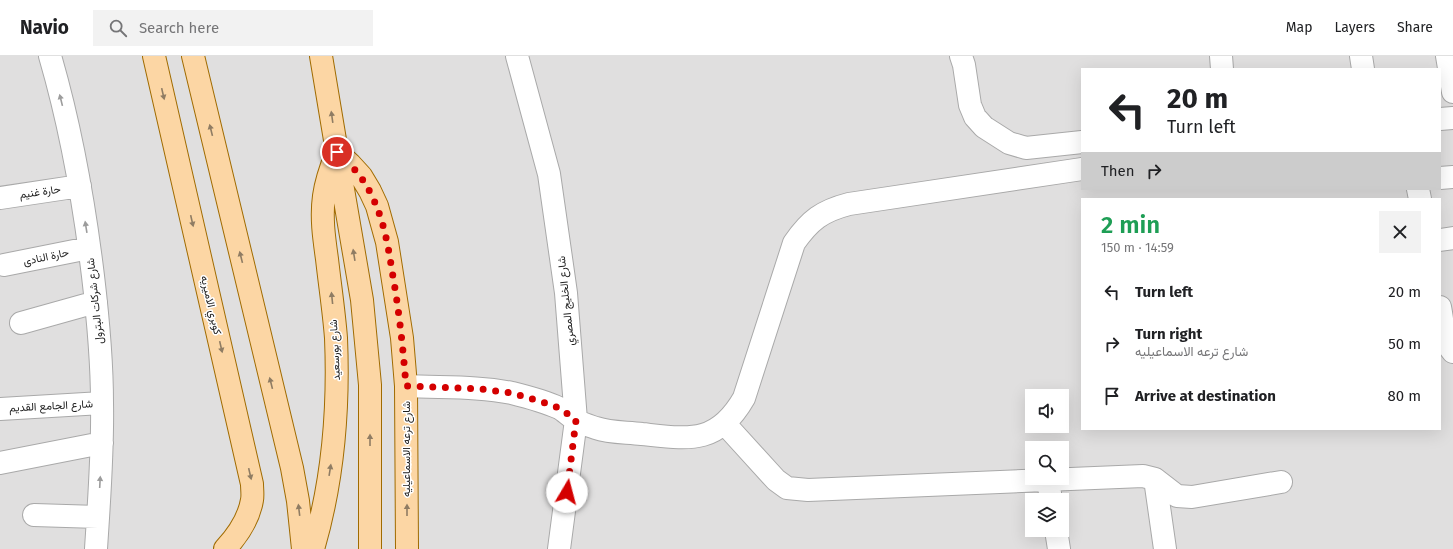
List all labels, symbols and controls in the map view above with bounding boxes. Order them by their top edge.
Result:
search box [93,10,373,46]
text: Navio [20,16,69,39]
icon: search [107,17,129,39]
text: Search here [139,19,219,37]
text: Map [1286,19,1312,36]
text: Layers [1334,19,1375,36]
text: Share [1397,19,1433,36]
text: 20 m [1167,82,1228,115]
icon: left [1101,84,1153,136]
one-way arrow [160,88,166,100]
one-way arrow [58,93,64,106]
one-way arrow [329,111,335,123]
text: Turn left [1167,116,1236,138]
one-way arrow [207,124,213,137]
pin [320,135,354,169]
icon: arrive [326,141,348,163]
icon: right [1143,160,1165,182]
text: Then [1101,162,1135,180]
street label: حارة غنيم [18,183,62,202]
text: 2 min [1101,211,1160,239]
button: close [1379,211,1421,253]
one-way arrow [189,215,195,227]
one-way arrow [83,221,89,233]
text: 150 m · 14:59 [1101,240,1174,255]
street label: حارة النادى [22,246,70,268]
one-way arrow [351,249,357,261]
one-way arrow [238,251,244,263]
street label: شارع الخليج المصري [555,255,580,347]
street label: شارع شركات البترول [84,257,107,345]
street label: كوبري الاميريه [195,274,224,337]
icon: left [1101,281,1123,303]
text: Turn left [1135,283,1193,301]
text: 20 m [1388,283,1421,301]
one-way arrow [329,292,335,304]
street label: شارع بورسعيد [327,319,344,381]
text: Turn right [1135,325,1202,343]
icon: right [1101,333,1123,355]
text: 50 m [1388,335,1421,353]
one-way arrow [218,341,224,354]
text: شارع ترعه الاسماعيليه [1135,344,1248,359]
one-way arrow [268,377,274,389]
icon: arrive [1101,385,1123,407]
text: Arrive at destination [1135,387,1276,405]
text: 80 m [1388,387,1421,405]
map controls [1025,389,1069,537]
button: sound [1025,389,1069,433]
street label: شارع الجامع القديم [9,397,94,416]
street label: شارع ترعه الاسماعيليه [400,401,414,497]
one-way arrow [367,433,373,446]
button: search [1025,441,1069,485]
one-way arrow [327,464,333,476]
one-way arrow [247,468,253,480]
position arrow [546,471,588,513]
one-way arrow [96,476,103,488]
button: layers [1025,493,1069,537]
one-way arrow [404,503,410,516]
one-way arrow [296,504,302,516]

